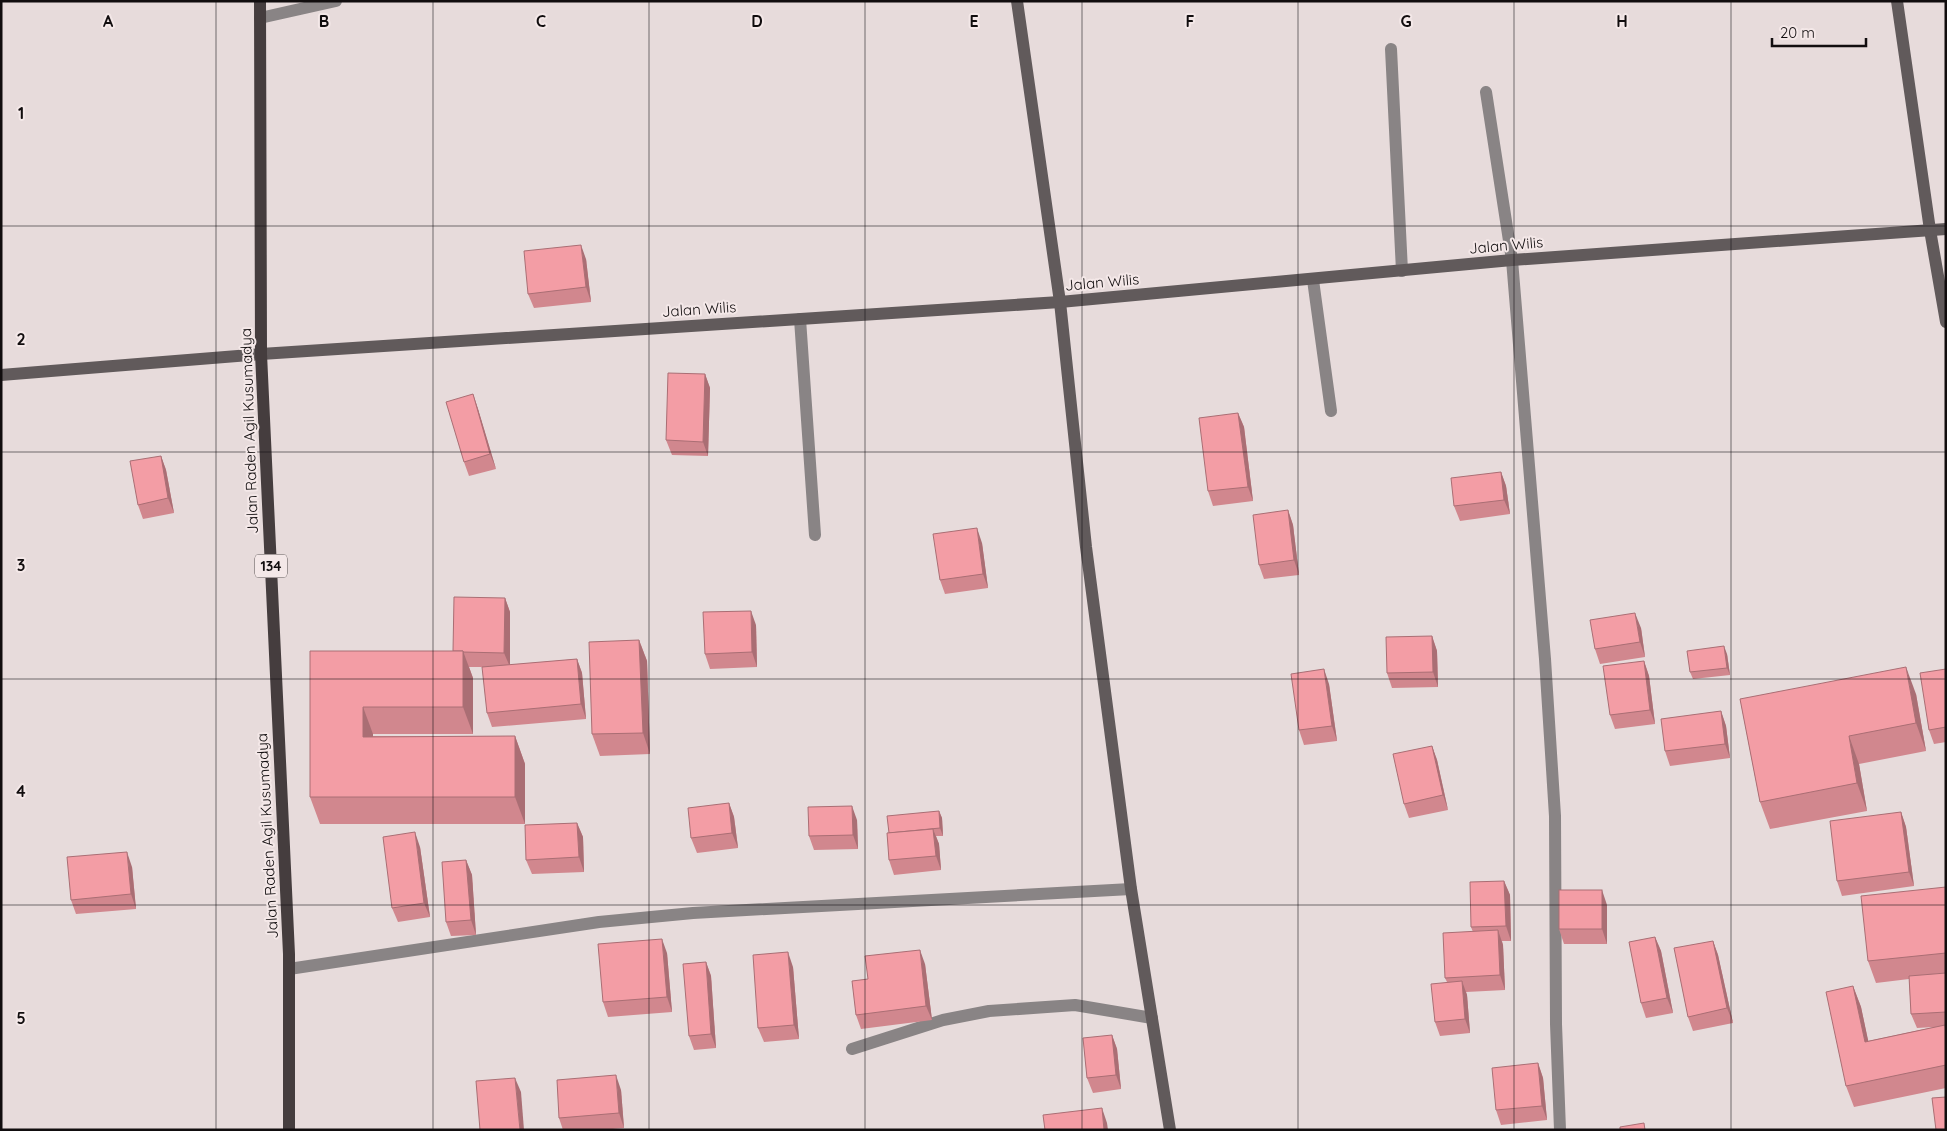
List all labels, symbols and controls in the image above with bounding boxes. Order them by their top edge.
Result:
text: A [103,11,114,31]
text: B [319,11,329,31]
text: C [536,11,546,31]
text: D [751,11,763,31]
text: E [969,11,979,31]
text: F [1186,11,1195,31]
text: G [1400,11,1412,31]
text: H [1616,11,1628,31]
scale bar [1772,15,1866,47]
text: 20 m [1780,23,1815,42]
text: 1 [18,103,24,123]
street label: Jalan Wilis [1468,232,1544,258]
street label: Jalan Wilis [1064,269,1140,295]
street label: Jalan Wilis [661,297,737,321]
street label: Jalan Raden Agil Kusumadya [236,328,262,534]
text: 2 [16,329,26,349]
road number: 134 [255,554,287,578]
text: 3 [17,555,25,575]
street label: Jalan Raden Agil Kusumadya [252,733,282,939]
text: 4 [16,781,26,801]
text: 5 [16,1008,26,1028]

